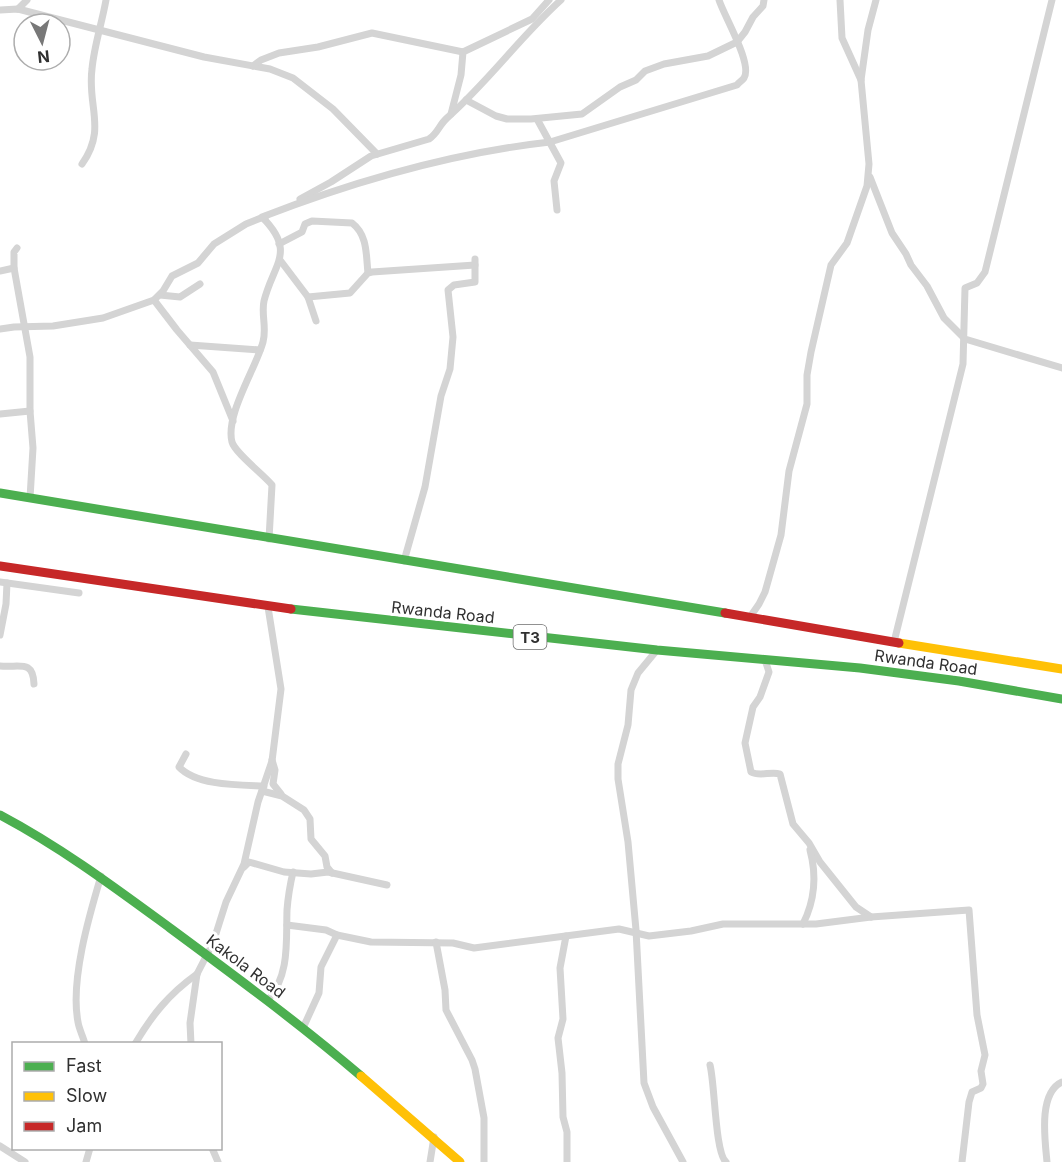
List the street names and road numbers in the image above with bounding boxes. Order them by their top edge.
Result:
street label: Rwanda Road [390,597,496,627]
road number: T3 [514,625,546,649]
street label: Rwanda Road [873,645,979,679]
street label: Kakola Road [203,930,289,1002]

